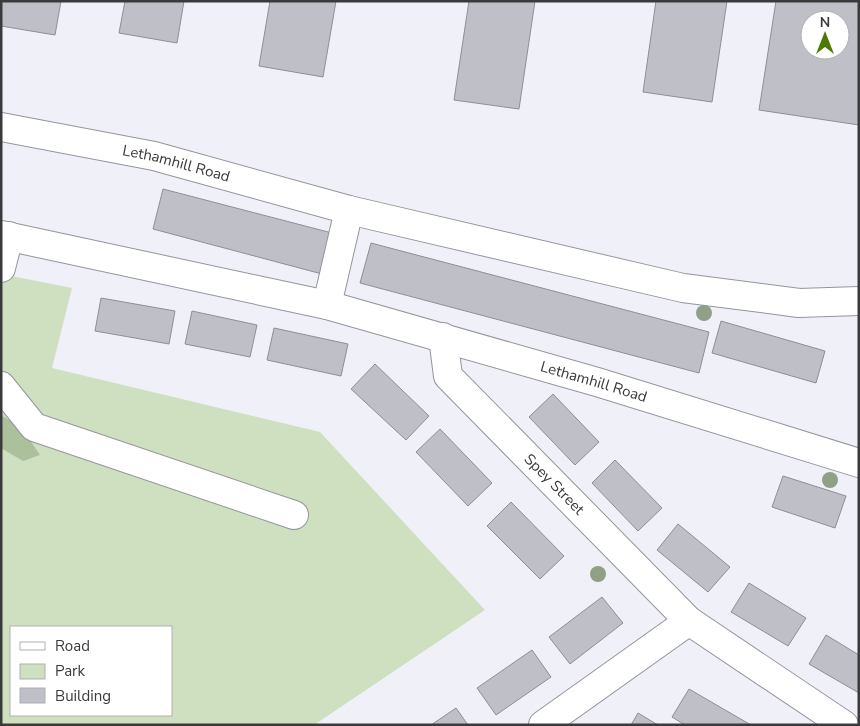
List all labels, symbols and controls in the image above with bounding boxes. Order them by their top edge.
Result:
north arrow [800,10,850,60]
text: N [820,13,830,32]
street label: Lethamhill Road [121,140,232,187]
street label: Lethamhill Road [538,356,650,407]
street label: Spey Street [520,449,590,520]
legend [10,626,172,716]
text: Road [55,636,90,656]
text: Park [55,661,85,681]
text: Building [55,686,111,706]

